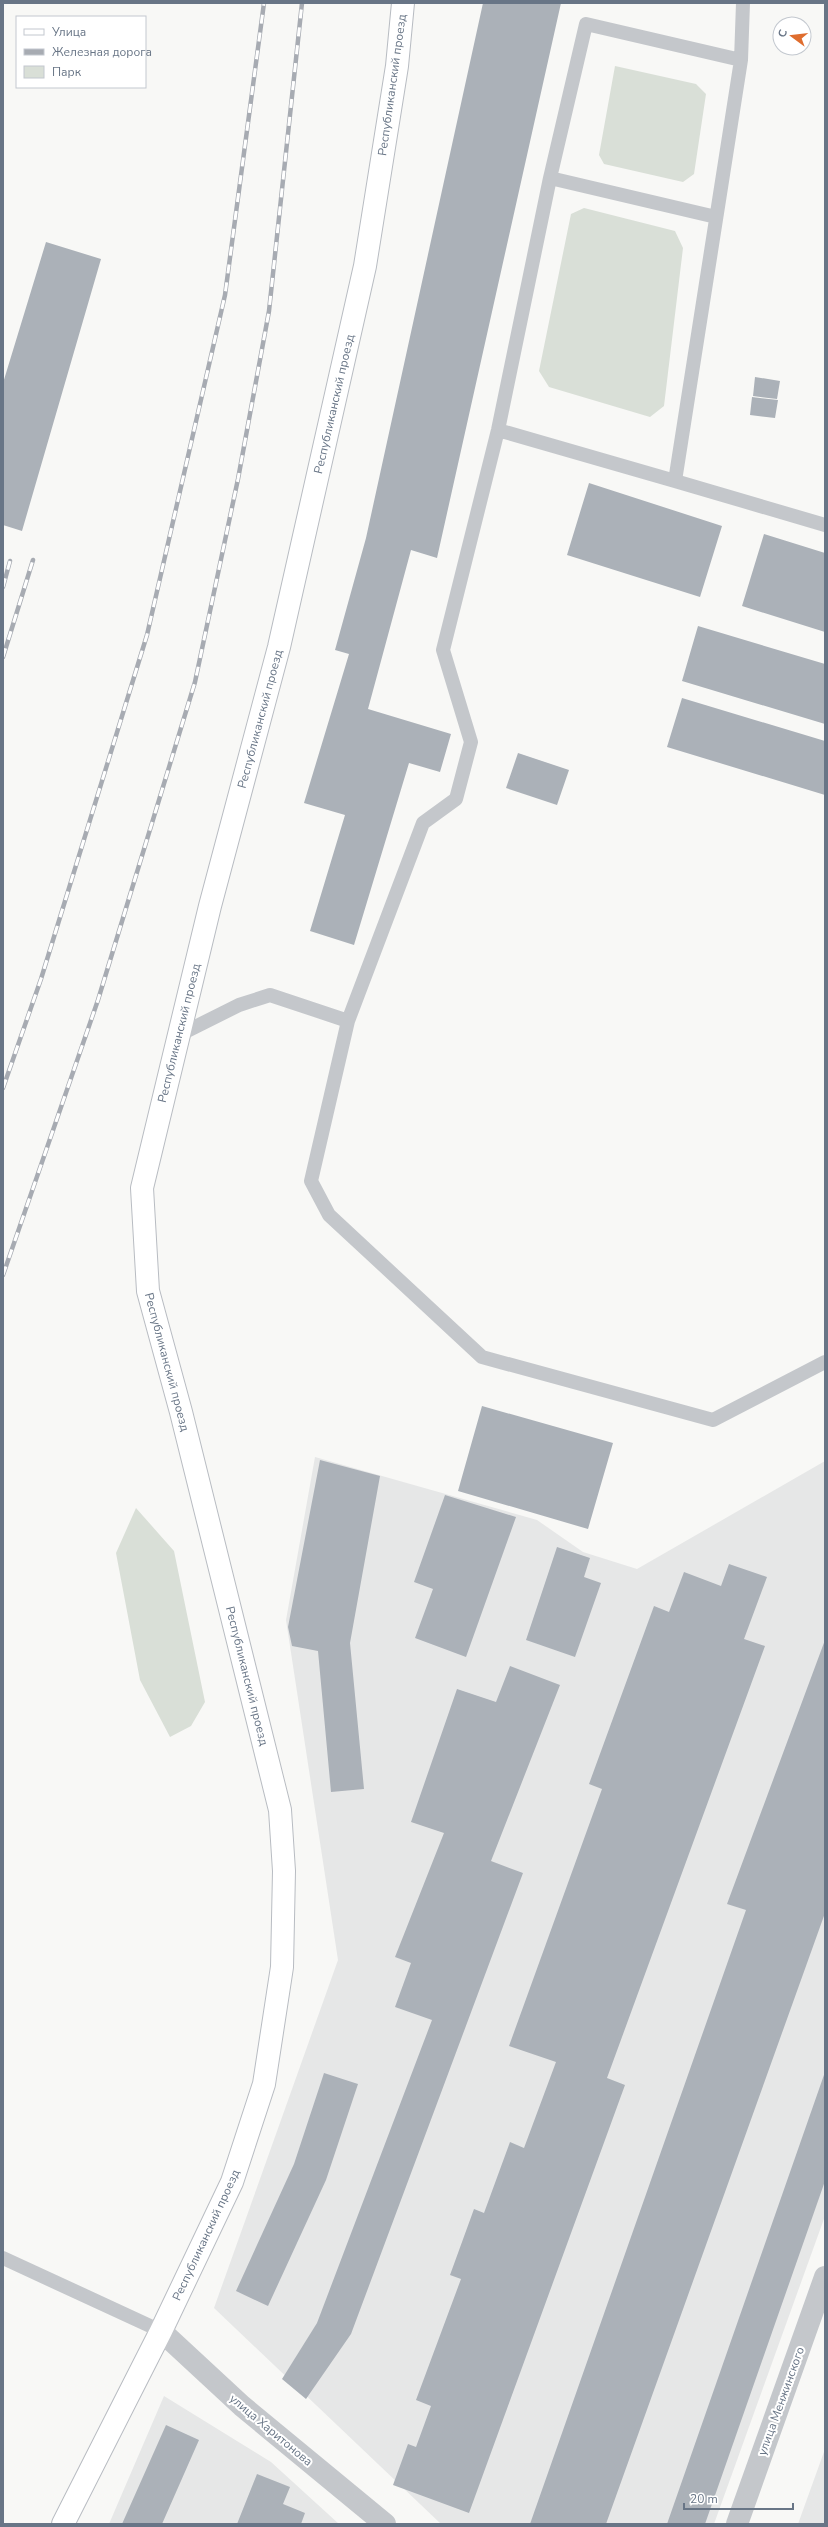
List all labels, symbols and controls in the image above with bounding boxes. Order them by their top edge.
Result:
street label: Республиканский проезд [374,13,410,157]
legend [16,16,146,88]
north arrow [772,16,812,56]
text: Улица [51,24,86,40]
text: С [775,27,791,39]
text: Железная дорога [52,44,152,60]
text: Парк [52,64,82,80]
street label: Республиканский проезд [310,333,358,475]
street label: Республиканский проезд [234,648,286,790]
street label: Республиканский проезд [154,962,204,1104]
street label: Республиканский проезд [141,1291,193,1433]
street label: Республиканский проезд [222,1605,272,1747]
street label: Республиканский проезд [169,2167,243,2303]
street label: улица Менжинского [754,2344,808,2458]
street label: улица Харитонова [226,2390,316,2470]
scale bar [684,2485,793,2511]
text: 20 m [690,2491,718,2507]

